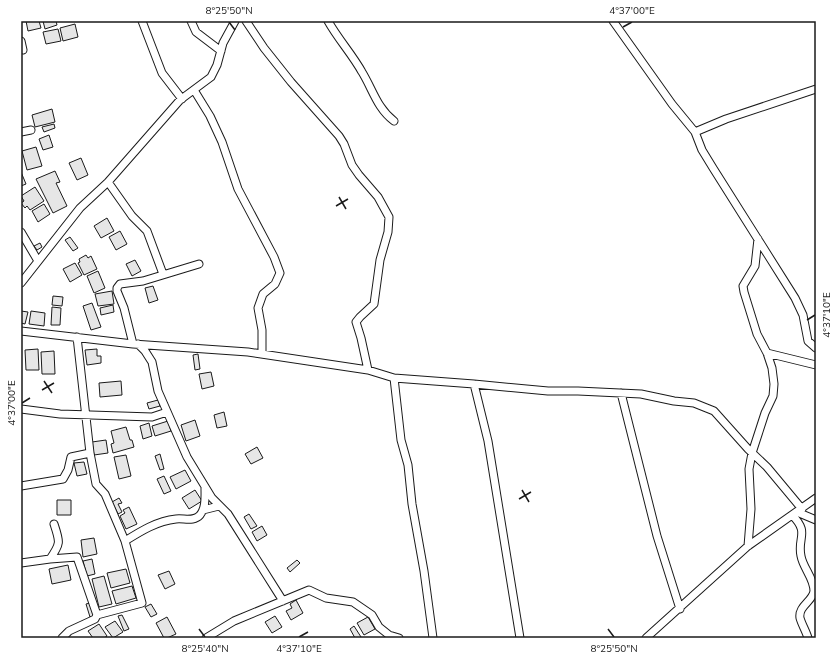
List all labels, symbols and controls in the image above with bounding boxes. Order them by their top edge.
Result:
text: 8°25'50"N [205,4,253,18]
text: 4°37'00"E [609,4,655,18]
text: 4°37'10"E [820,292,834,338]
text: 4°37'00"E [5,380,19,426]
text: 8°25'40"N [181,642,229,656]
text: 4°37'10"E [276,642,322,656]
text: 8°25'50"N [590,642,638,656]

